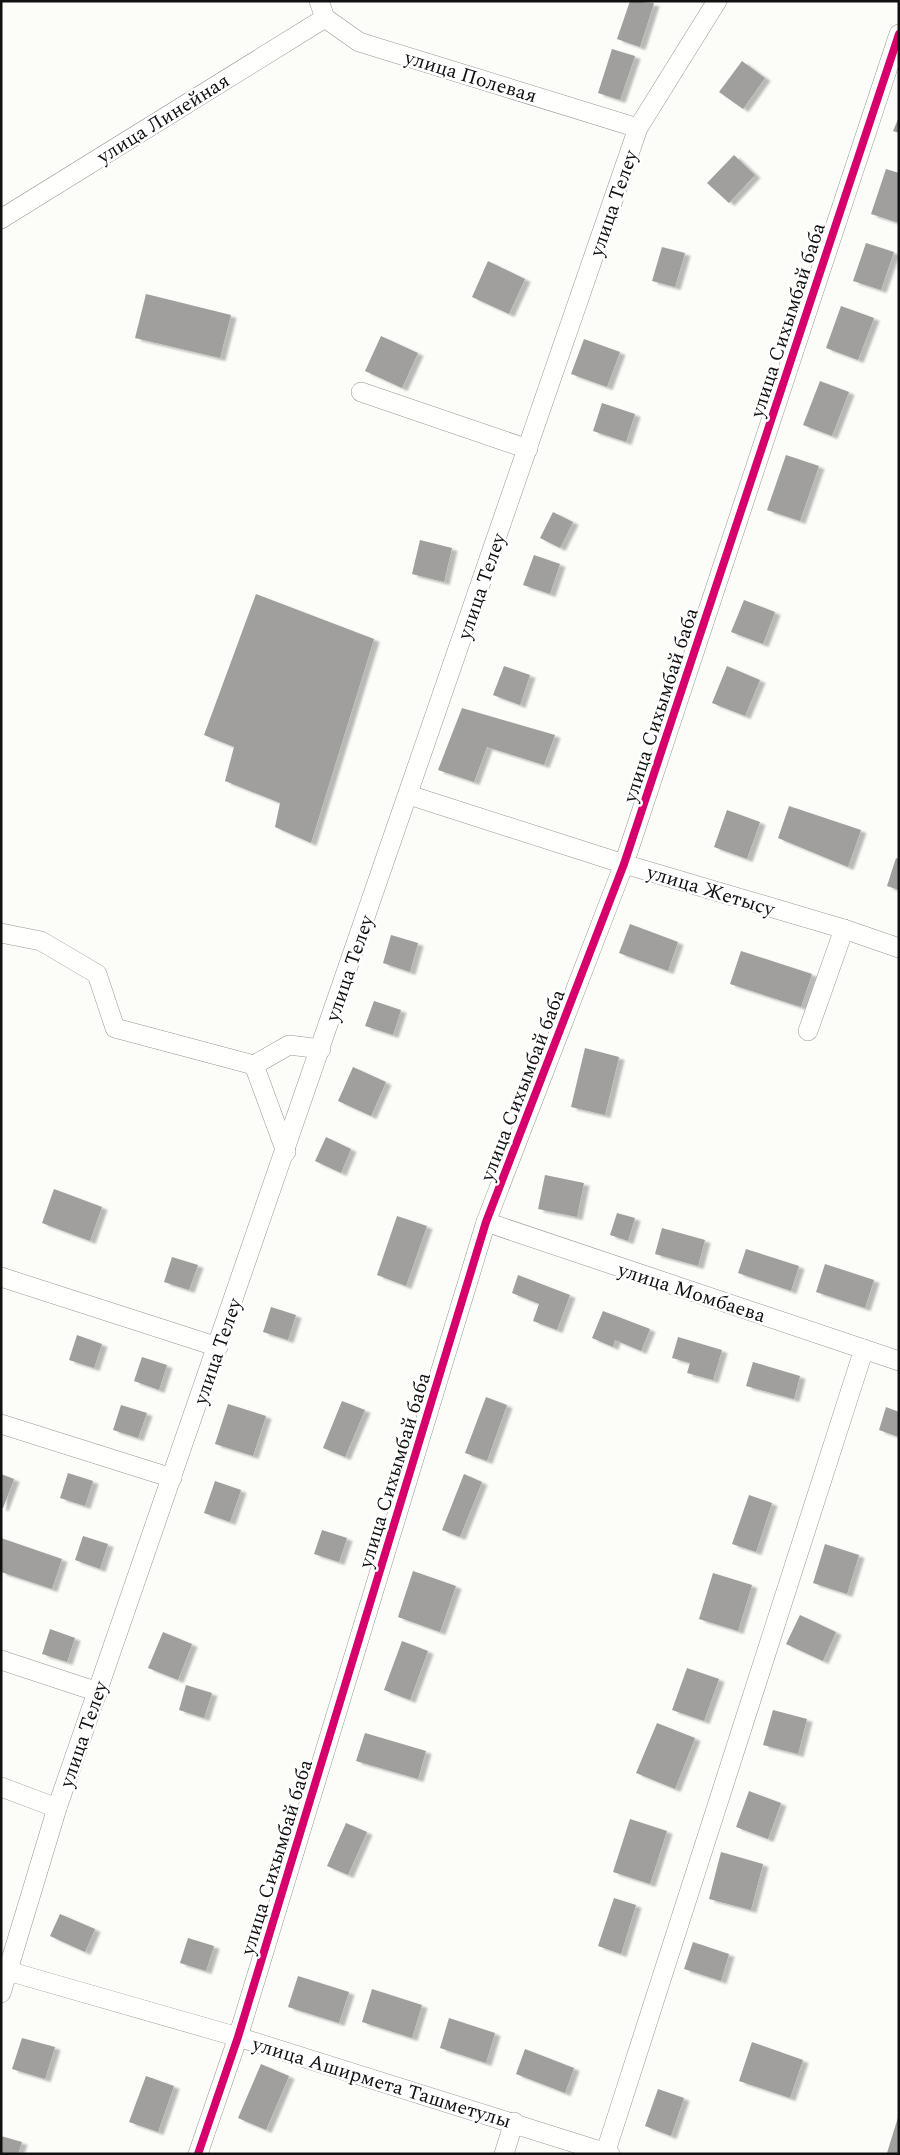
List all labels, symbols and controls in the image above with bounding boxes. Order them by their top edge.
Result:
street label: улица Полевая [400,42,541,111]
street label: улица Линейная [91,66,236,172]
street label: улица Телеу [581,145,647,262]
street label: улица Сихымбай баба [742,219,834,423]
street label: улица Телеу [449,528,515,645]
street label: улица Сихымбай баба [615,604,707,808]
street label: улица Жетысу [642,857,780,925]
street label: улица Телеу [317,910,383,1027]
street label: улица Сихымбай баба [472,985,573,1187]
street label: улица Момбаева [613,1255,770,1331]
street label: улица Телеу [185,1293,251,1410]
street label: улица Сихымбай баба [351,1368,439,1573]
street label: улица Телеу [51,1676,117,1793]
street label: улица Сихымбай баба [233,1755,321,1960]
street label: улица Аширмета Ташметулы [248,2029,515,2137]

